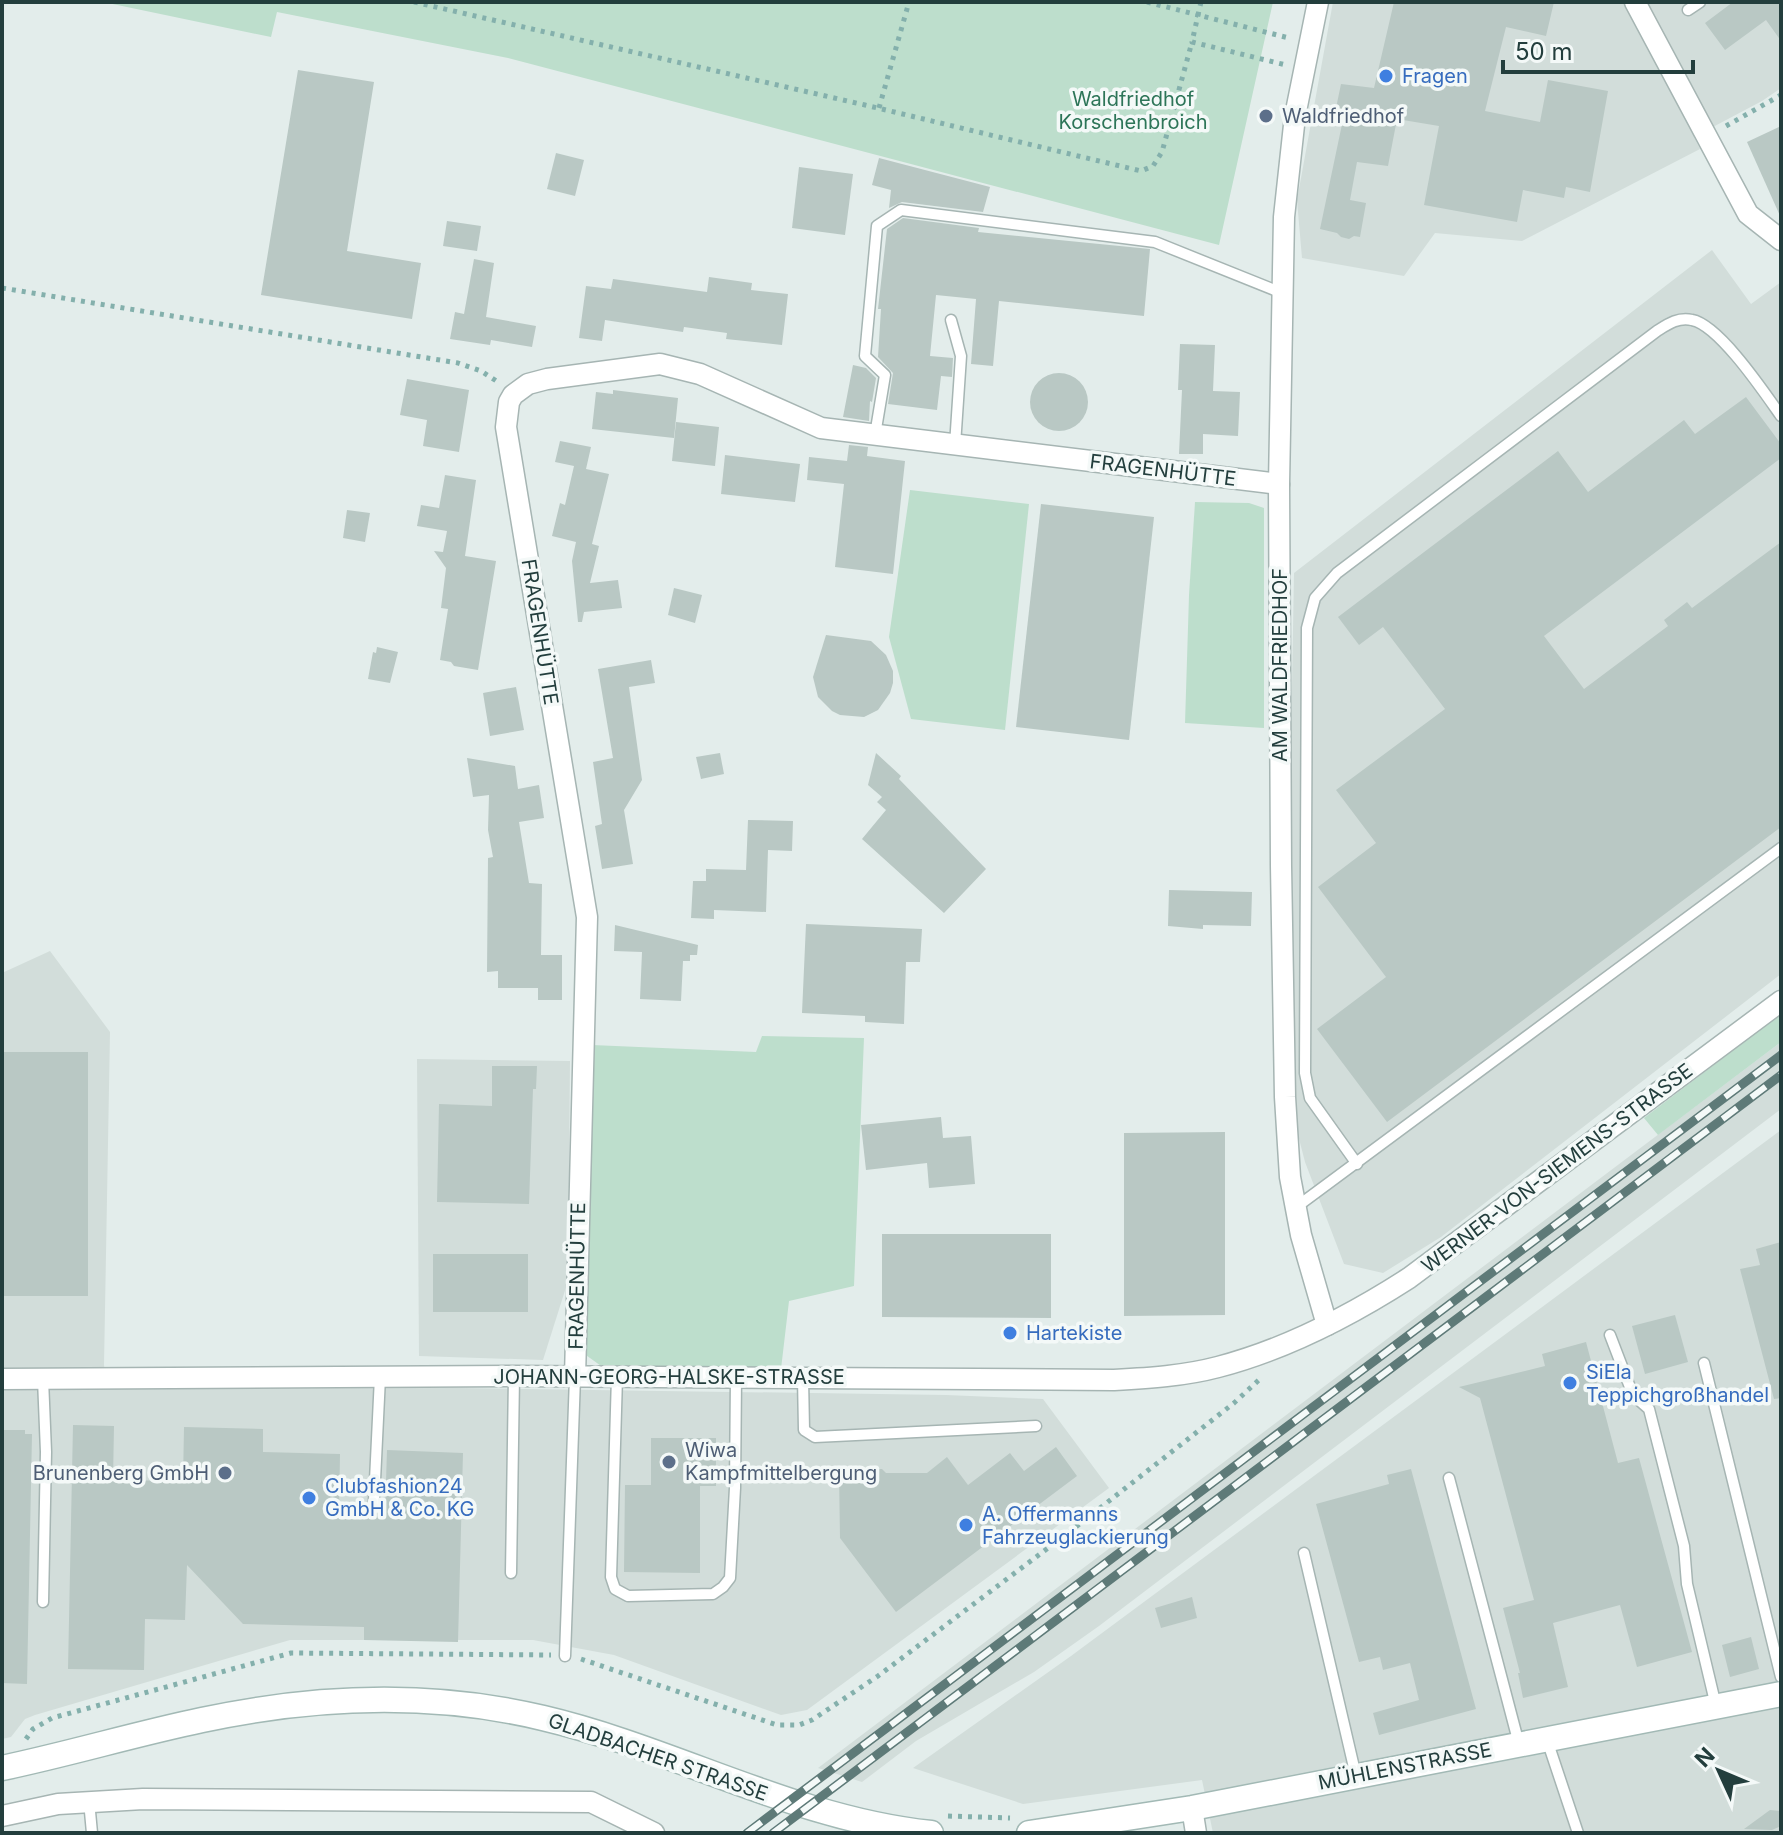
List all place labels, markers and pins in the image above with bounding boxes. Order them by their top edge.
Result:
place label: Fragen [1402,64,1468,88]
marker: Fragen [1377,67,1395,85]
place label: Waldfriedhof [1282,104,1405,128]
marker: Waldfriedhof [1257,107,1275,125]
place label: Hartekiste [1026,1321,1122,1345]
marker: Hartekiste [1001,1324,1019,1342]
place label: SiEla Teppichgroßhandel [1586,1360,1769,1407]
marker: SiEla Teppichgroßhandel [1561,1374,1579,1392]
place label: Wiwa Kampfmittelbergung [685,1438,877,1485]
marker: Wiwa Kampfmittelbergung [660,1453,678,1471]
place label: Brunenberg GmbH [33,1461,209,1485]
marker: Brunenberg GmbH [216,1464,234,1482]
place label: Clubfashion24 GmbH & Co. KG [325,1474,474,1521]
marker: Clubfashion24 GmbH & Co. KG [300,1489,318,1507]
place label: A. Offermanns Fahrzeuglackierung [982,1502,1169,1549]
marker: A. Offermanns Fahrzeuglackierung [957,1516,975,1534]

